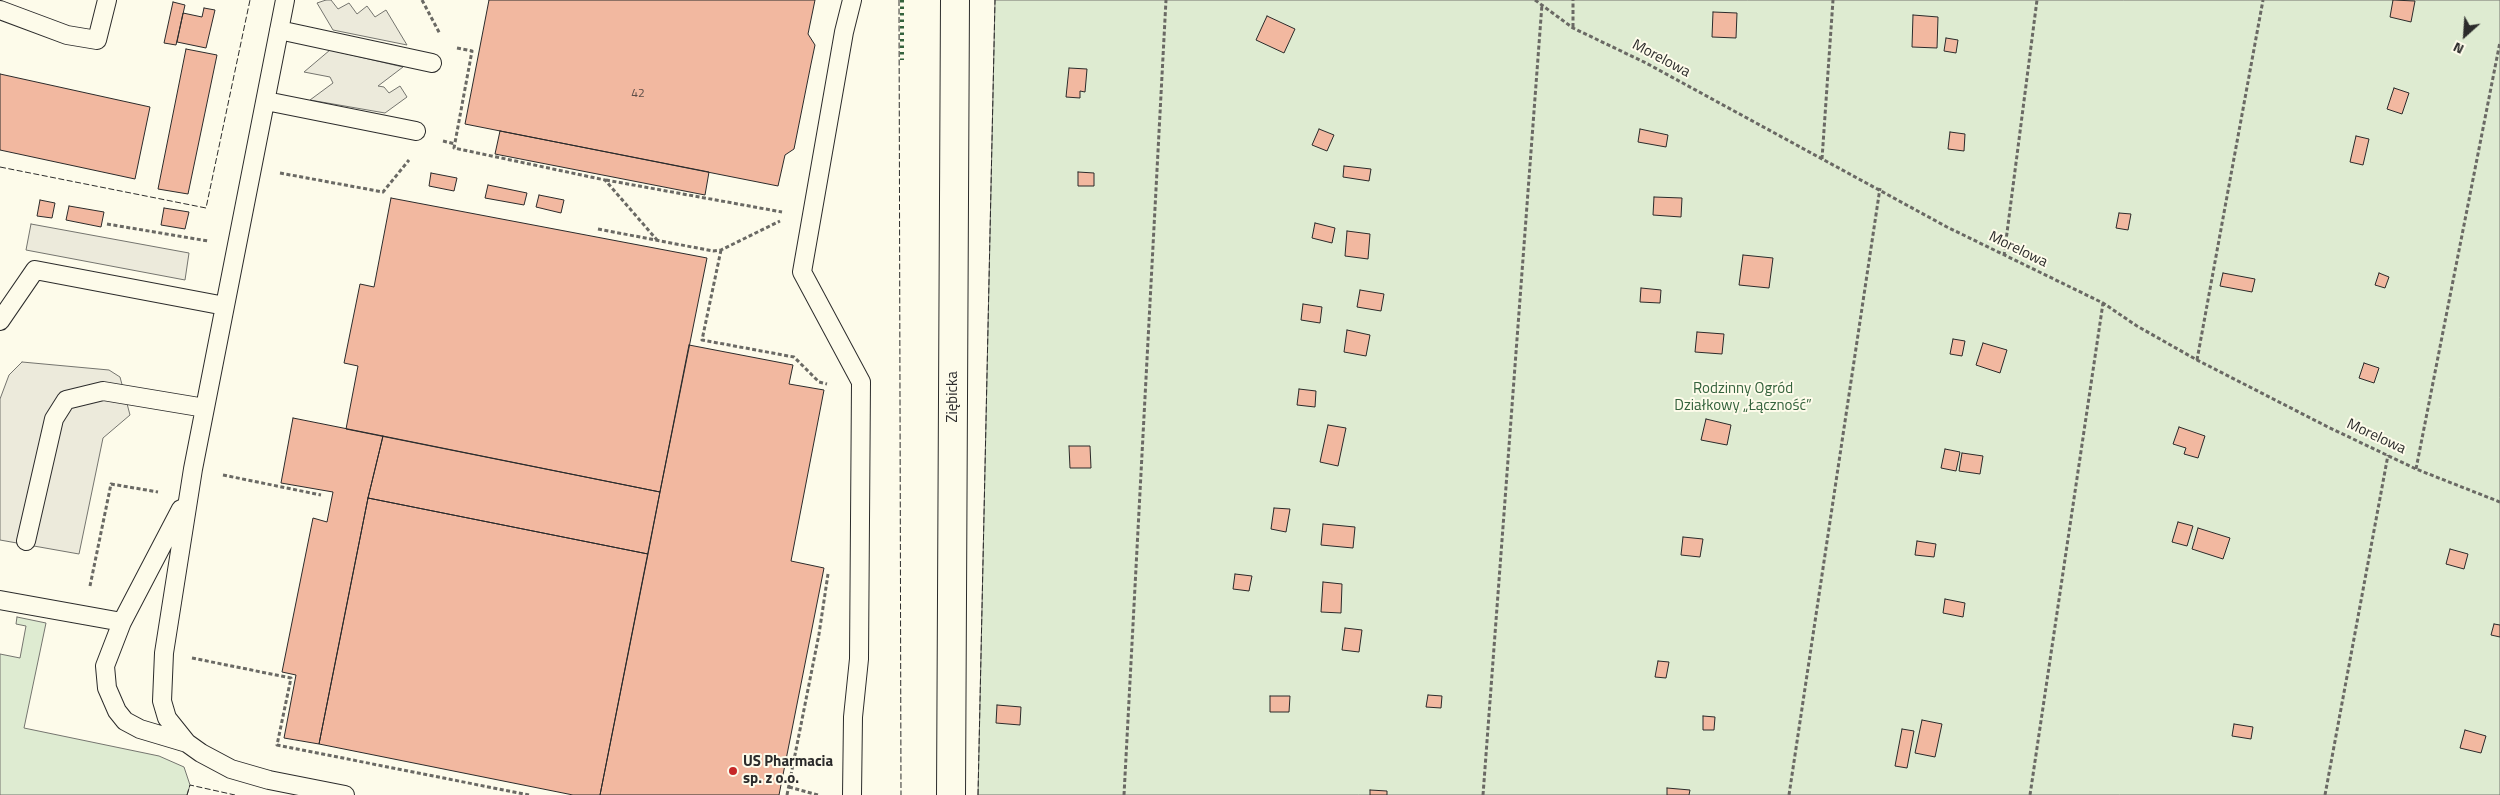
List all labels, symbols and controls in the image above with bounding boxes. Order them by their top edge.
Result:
north arrow [2440,10,2490,60]
street label: Morelowa [1629,36,1693,82]
text: N [2449,37,2467,60]
house number: 42 [631,87,645,101]
street label: Morelowa [1986,228,2050,272]
street label: Ziębicka [944,371,962,423]
park label: Rodzinny Ogród Działkowy „Łączność” [1674,380,1812,415]
street label: Morelowa [2344,415,2408,459]
place label: US Pharmacia sp. z o.o. [743,753,833,788]
marker: US Pharmacia sp. z o.o. [727,765,739,777]

